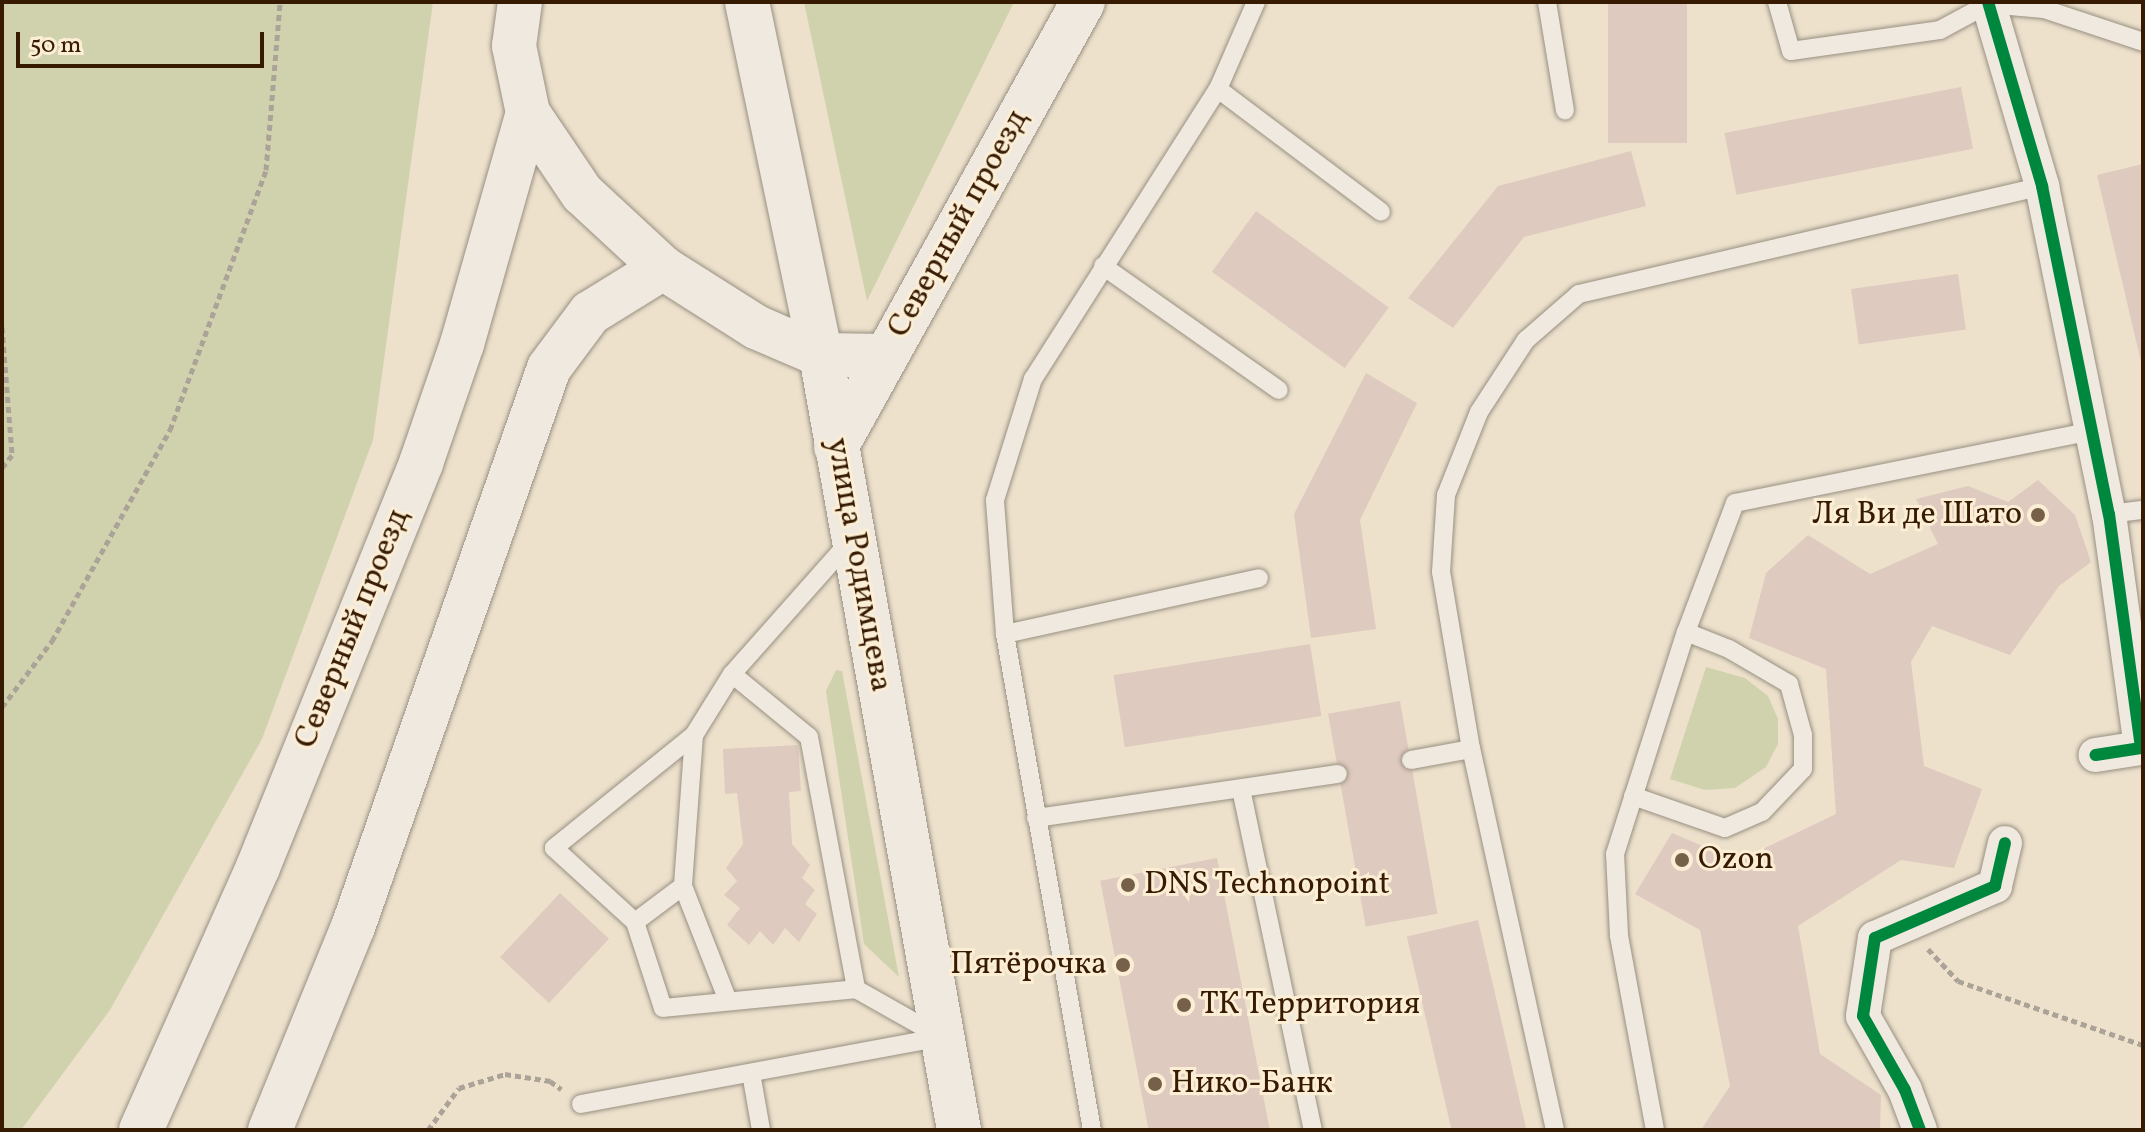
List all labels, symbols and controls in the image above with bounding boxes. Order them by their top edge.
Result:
scale bar [20,16,268,66]
text: 50 m [30,29,82,63]
street label: Северный проезд [880,103,1038,345]
street label: улица Родимцева [817,435,899,695]
place label: Ля Ви де Шато [1812,496,2022,534]
street label: Северный проезд [287,504,419,754]
marker: Ля Ви де Шато [2029,506,2047,524]
place label: Ozon [1698,841,1774,879]
marker: Ozon [1673,851,1691,869]
place label: DNS Technopoint [1144,866,1391,904]
marker: DNS Technopoint [1119,876,1137,894]
place label: Пятёрочка [950,946,1107,984]
marker: Пятёрочка [1114,956,1132,974]
place label: ТК Территория [1200,986,1421,1024]
marker: ТК Территория [1175,996,1193,1014]
place label: Нико-Банк [1171,1065,1333,1103]
marker: Нико-Банк [1146,1075,1164,1093]

